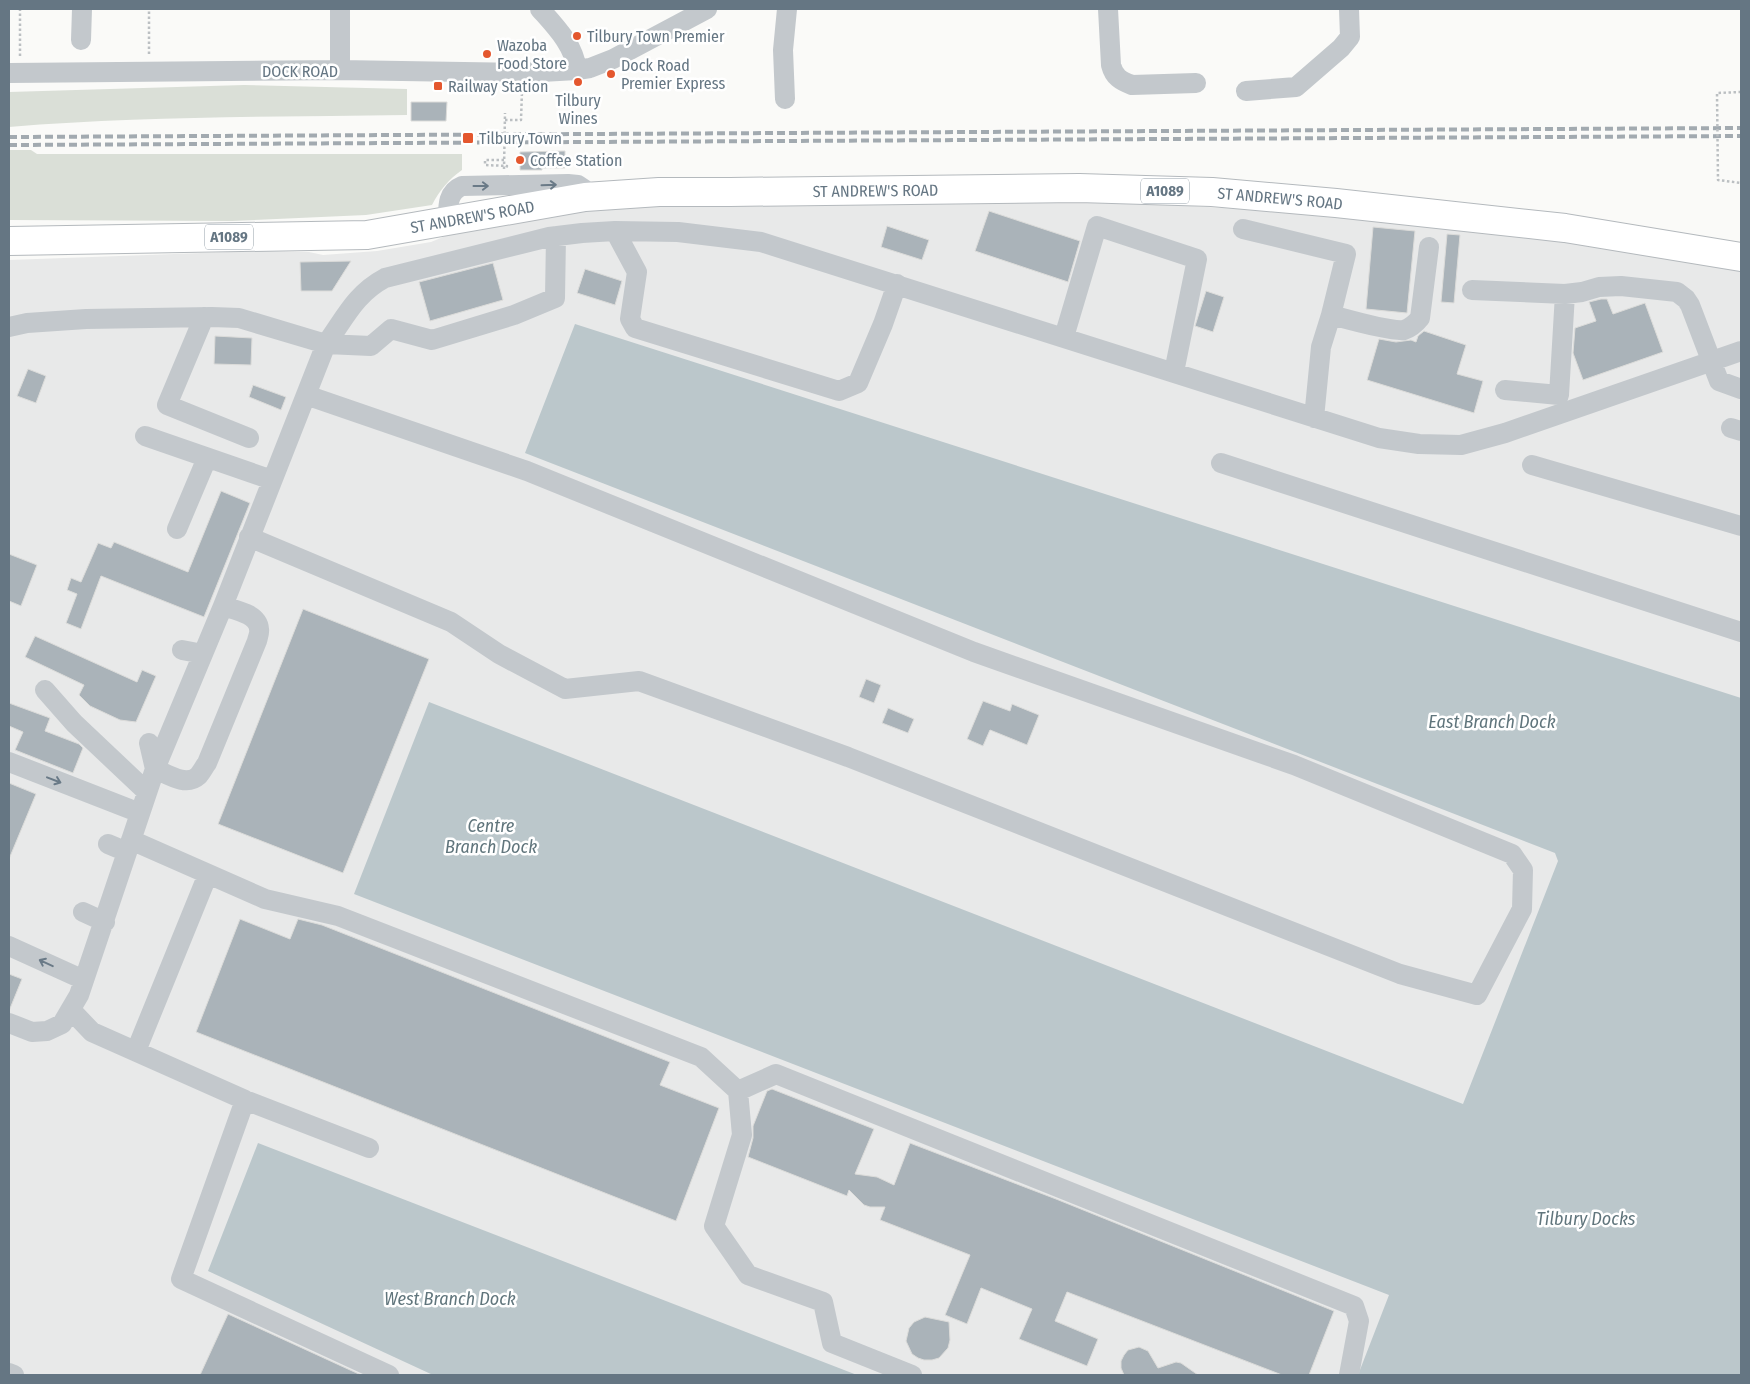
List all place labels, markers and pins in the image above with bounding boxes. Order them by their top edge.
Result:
place label: Tilbury Town Premier [587,27,725,46]
marker: Tilbury Town Premier [571,30,583,42]
place label: Wazoba Food Store [497,36,567,73]
marker: Wazoba Food Store [481,48,493,60]
place label: Dock Road Premier Express [621,56,725,93]
marker: Dock Road Premier Express [605,68,617,80]
marker: Tilbury Wines [572,76,584,88]
place label: Railway Station [448,77,548,96]
marker: Railway Station [432,80,444,92]
place label: Tilbury Wines [555,91,601,128]
place label: Tilbury Town [479,129,562,148]
marker: Tilbury Town [461,131,475,145]
place label: Coffee Station [530,151,622,170]
marker: Coffee Station [514,154,526,166]

